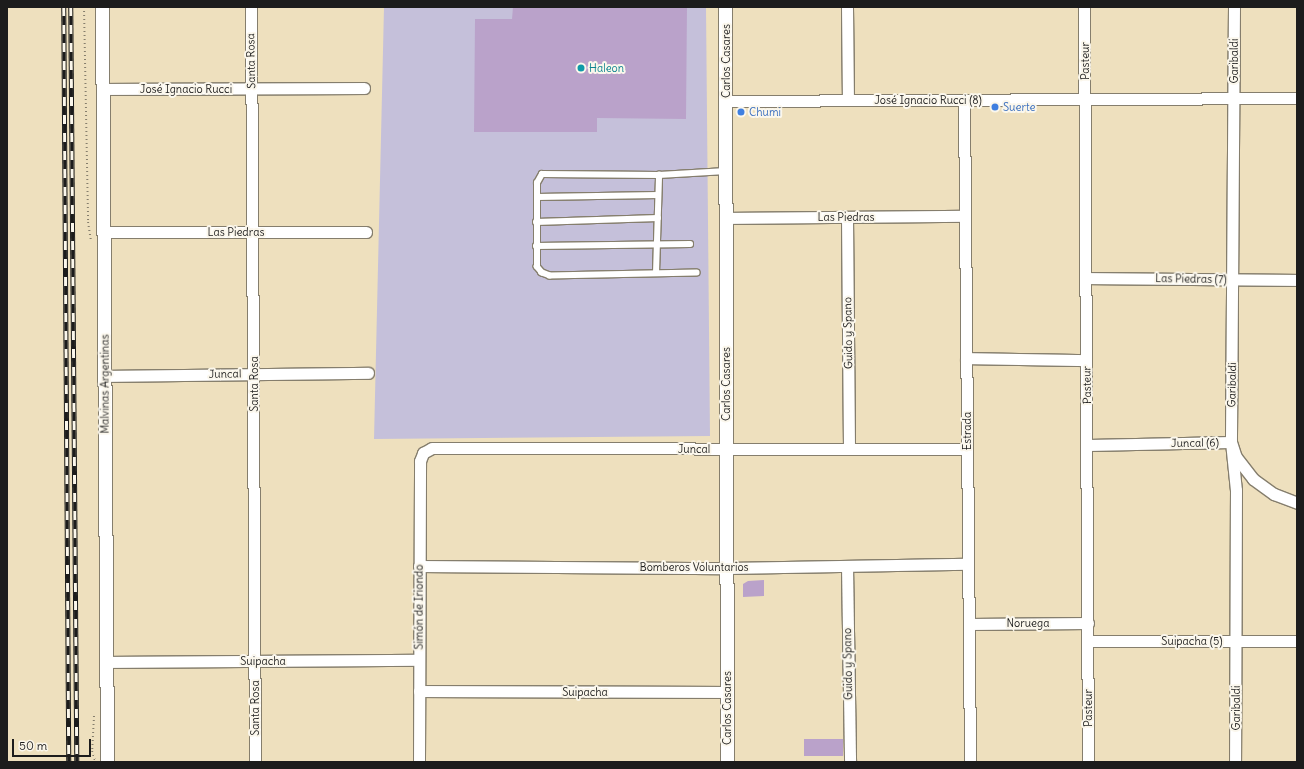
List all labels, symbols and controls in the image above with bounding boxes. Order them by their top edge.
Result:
street label: Carlos Casares [719,24,733,98]
street label: Santa Rosa [244,33,258,89]
street label: Garibaldi [1227,39,1241,83]
street label: Pasteur [1078,42,1092,80]
place label: Haleon [589,61,624,75]
marker: Haleon [576,63,586,73]
street label: José Ignacio Rucci [140,82,232,96]
street label: José Ignacio Rucci (8) [874,93,982,107]
place label: Suerte [1003,100,1035,114]
marker: Suerte [990,102,1000,112]
place label: Chumi [749,105,781,119]
marker: Chumi [736,107,746,117]
street label: Las Piedras [818,210,874,224]
street label: Las Piedras [208,225,264,239]
street label: Las Piedras (7) [1155,272,1227,286]
street label: Guido y Spano [841,297,855,369]
street label: Malvinas Argentinas [98,334,112,434]
street label: Carlos Casares [719,347,733,421]
street label: Santa Rosa [247,356,261,412]
street label: Garibaldi [1225,362,1239,408]
street label: Pasteur [1080,366,1094,404]
street label: Juncal [209,367,241,381]
street label: Estrada [960,412,974,450]
street label: Juncal (6) [1171,436,1219,450]
street label: Juncal [678,442,710,456]
street label: Bomberos Voluntarios [639,560,749,574]
street label: Simón de Iriondo [412,564,426,650]
street label: Noruega [1007,616,1049,630]
street label: Guido y Spano [841,628,855,700]
street label: Suipacha (5) [1161,634,1223,648]
street label: Suipacha [240,654,286,668]
street label: Carlos Casares [720,671,734,745]
street label: Santa Rosa [248,680,262,736]
street label: Suipacha [562,685,608,699]
street label: Garibaldi [1229,686,1243,730]
street label: Pasteur [1081,689,1095,727]
scale bar [14,731,93,757]
text: 50 m [19,738,47,753]

